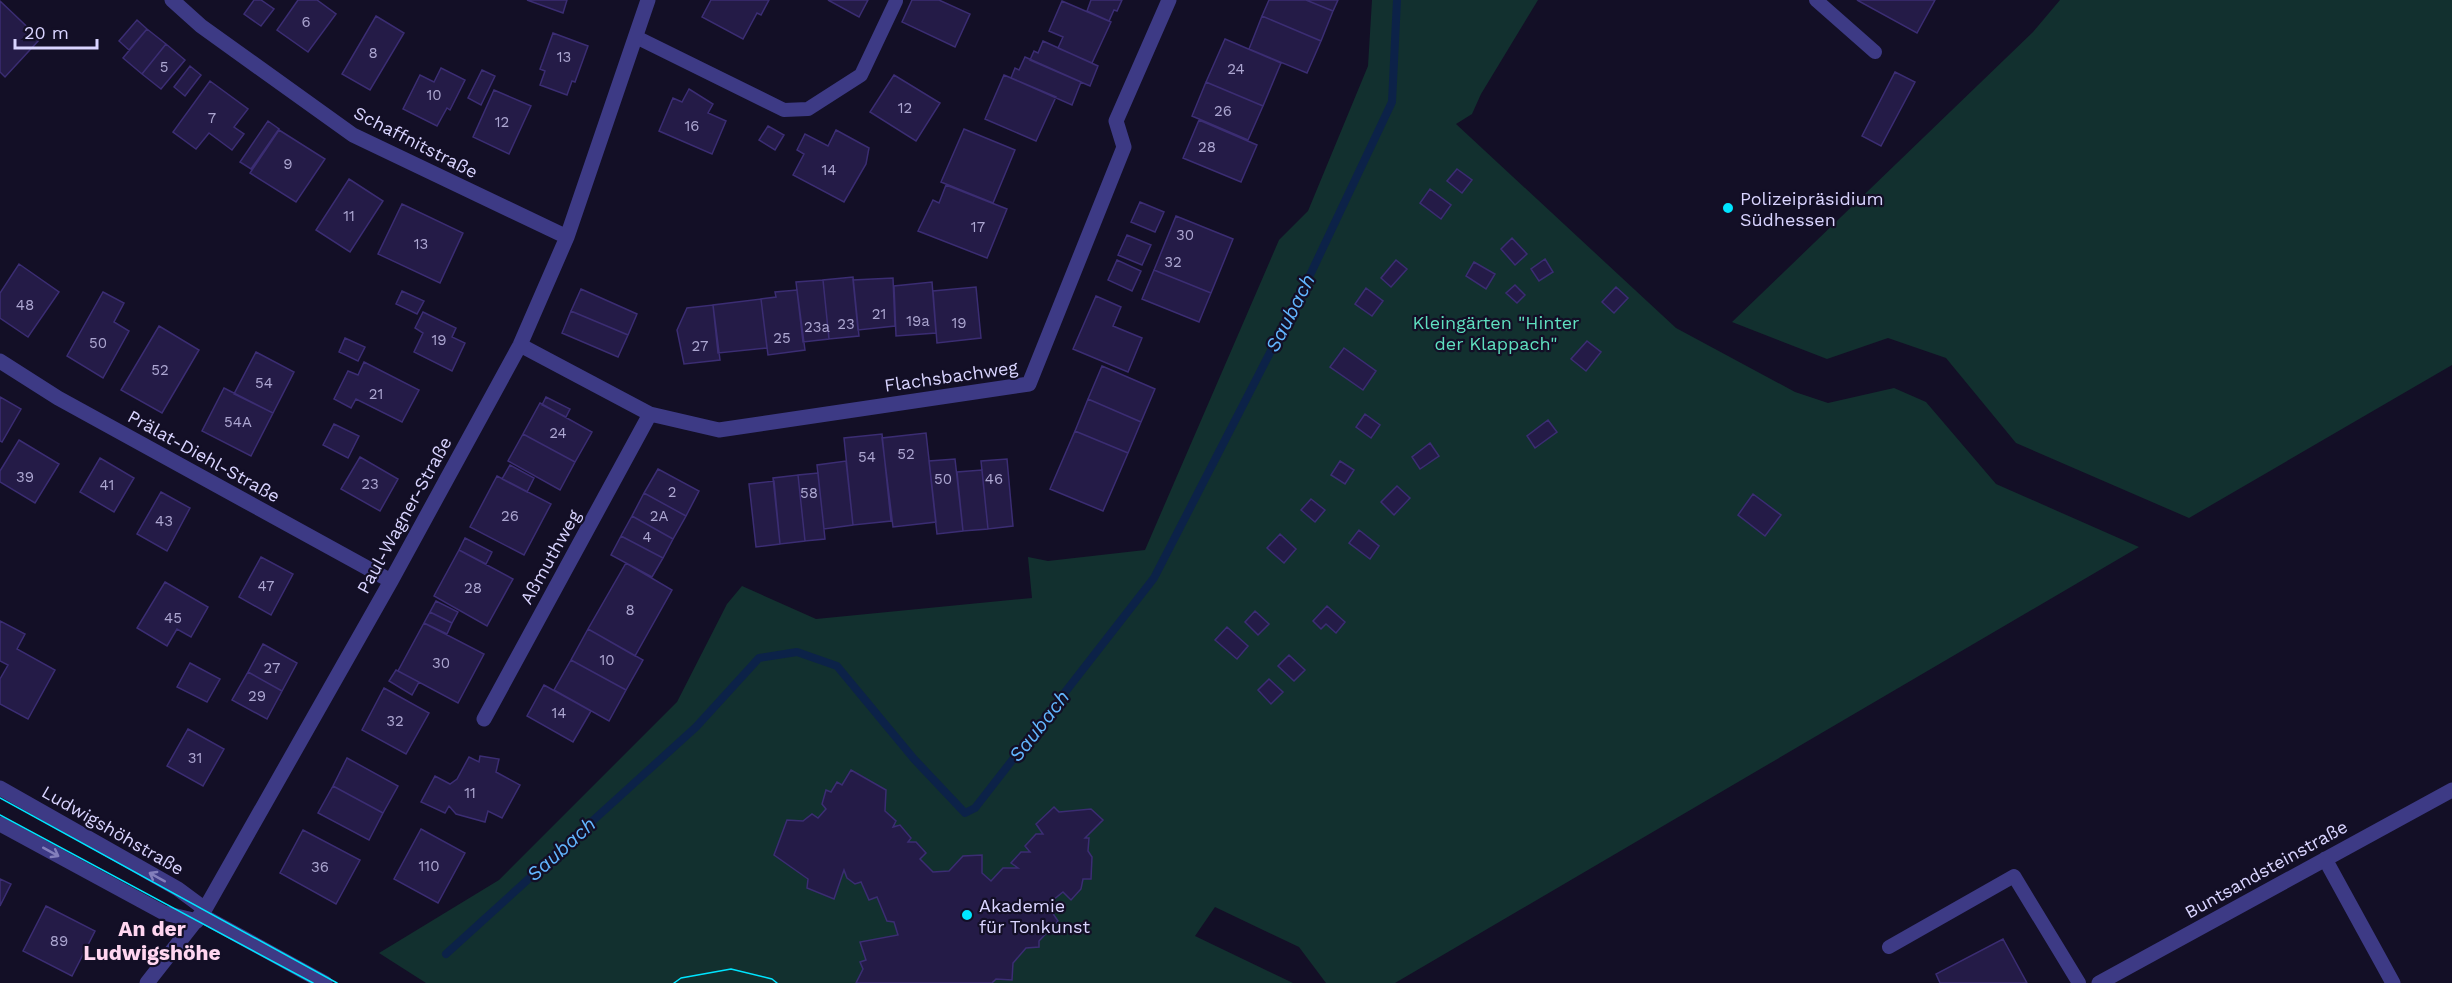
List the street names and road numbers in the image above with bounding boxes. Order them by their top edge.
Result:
street label: Schaffnitstraße [351,102,481,182]
street label: Flachsbachweg [883,356,1020,396]
street label: Prälat-Diehl-Straße [124,405,284,507]
street label: Paul-Wagner-Straße [352,433,456,597]
street label: Aßmuthweg [515,506,585,608]
street label: Ludwigshöhstraße [38,781,188,879]
street label: Buntsandsteinstraße [2181,816,2351,922]

